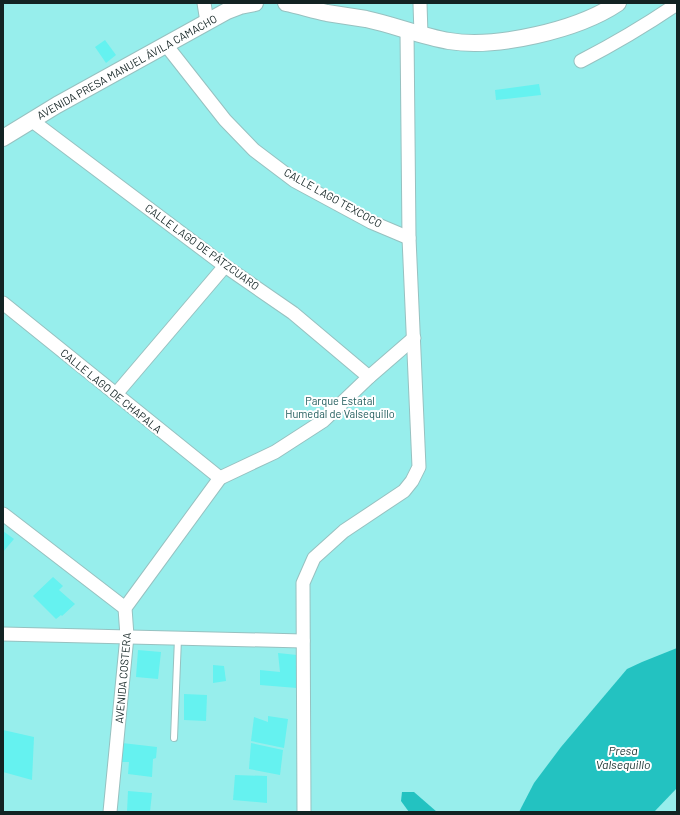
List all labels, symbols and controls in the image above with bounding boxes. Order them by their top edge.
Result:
street label: AVENIDA PRESA MANUEL ÁVILA CAMACHO [34,11,219,122]
street label: CALLE LAGO TEXCOCO [282,165,385,230]
street label: CALLE LAGO DE PÁTZCUARO [143,201,262,292]
street label: CALLE LAGO DE CHAPALA [58,346,165,436]
park label: Parque Estatal Humedal de Valsequillo [285,394,395,420]
street label: AVENIDA COSTERA [112,632,133,724]
water label: Presa Valsequillo [596,743,650,771]

